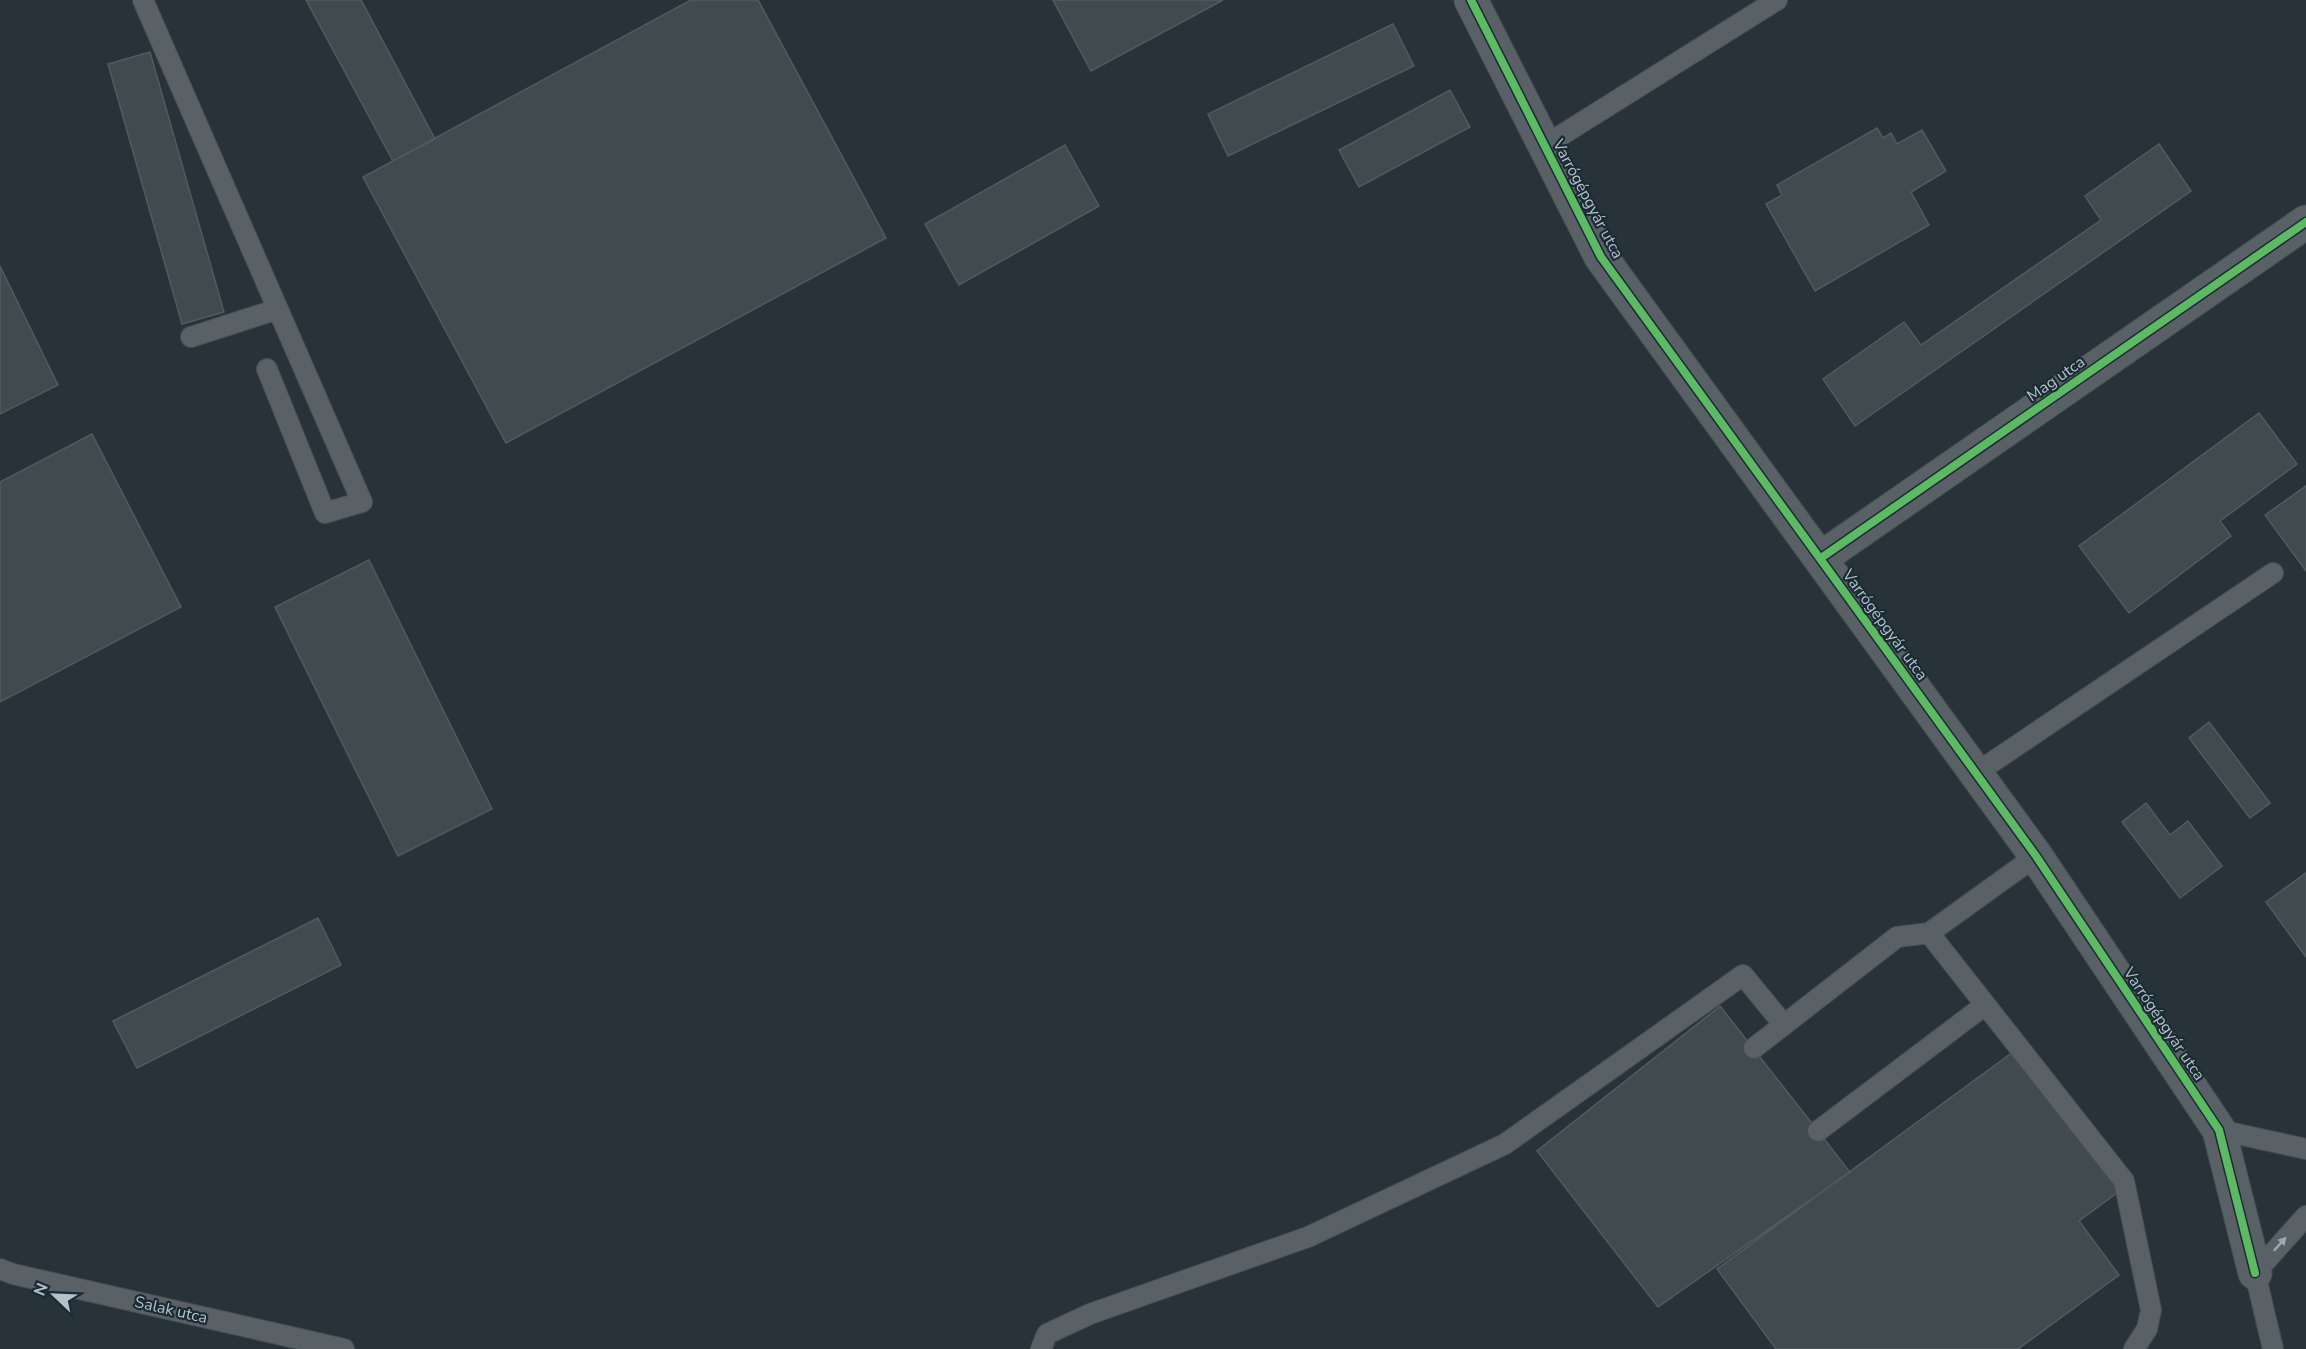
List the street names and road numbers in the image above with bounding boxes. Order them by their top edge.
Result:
street label: Varrógépgyár utca [1547,135,1629,263]
street label: Mag utca [2023,351,2089,407]
street label: Varrógépgyár utca [1837,564,1933,685]
street label: Varrógépgyár utca [2117,962,2210,1085]
street label: Salak utca [132,1291,210,1329]

